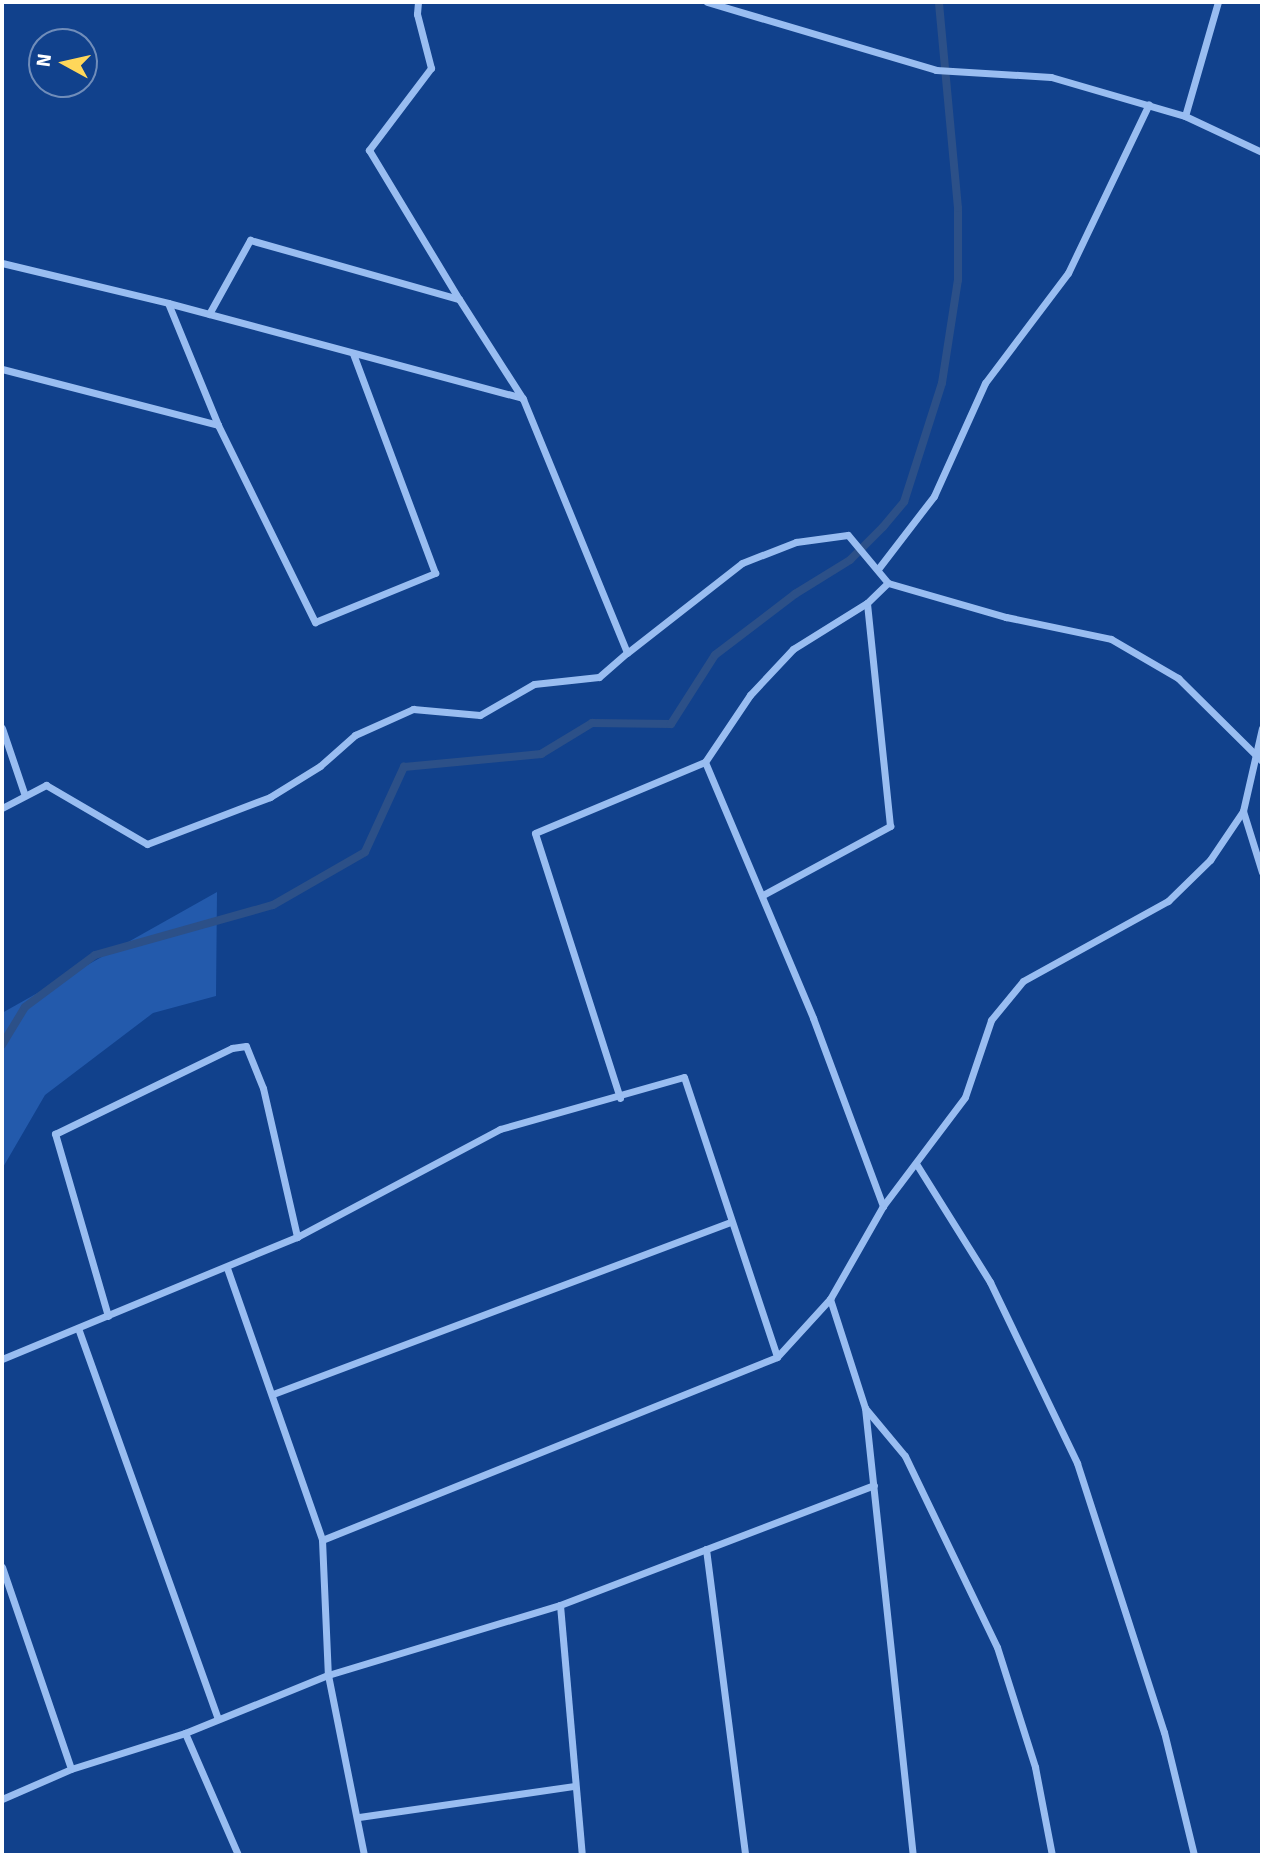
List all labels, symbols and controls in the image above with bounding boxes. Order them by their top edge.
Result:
north arrow [28,28,98,98]
text: N [31,52,57,69]

